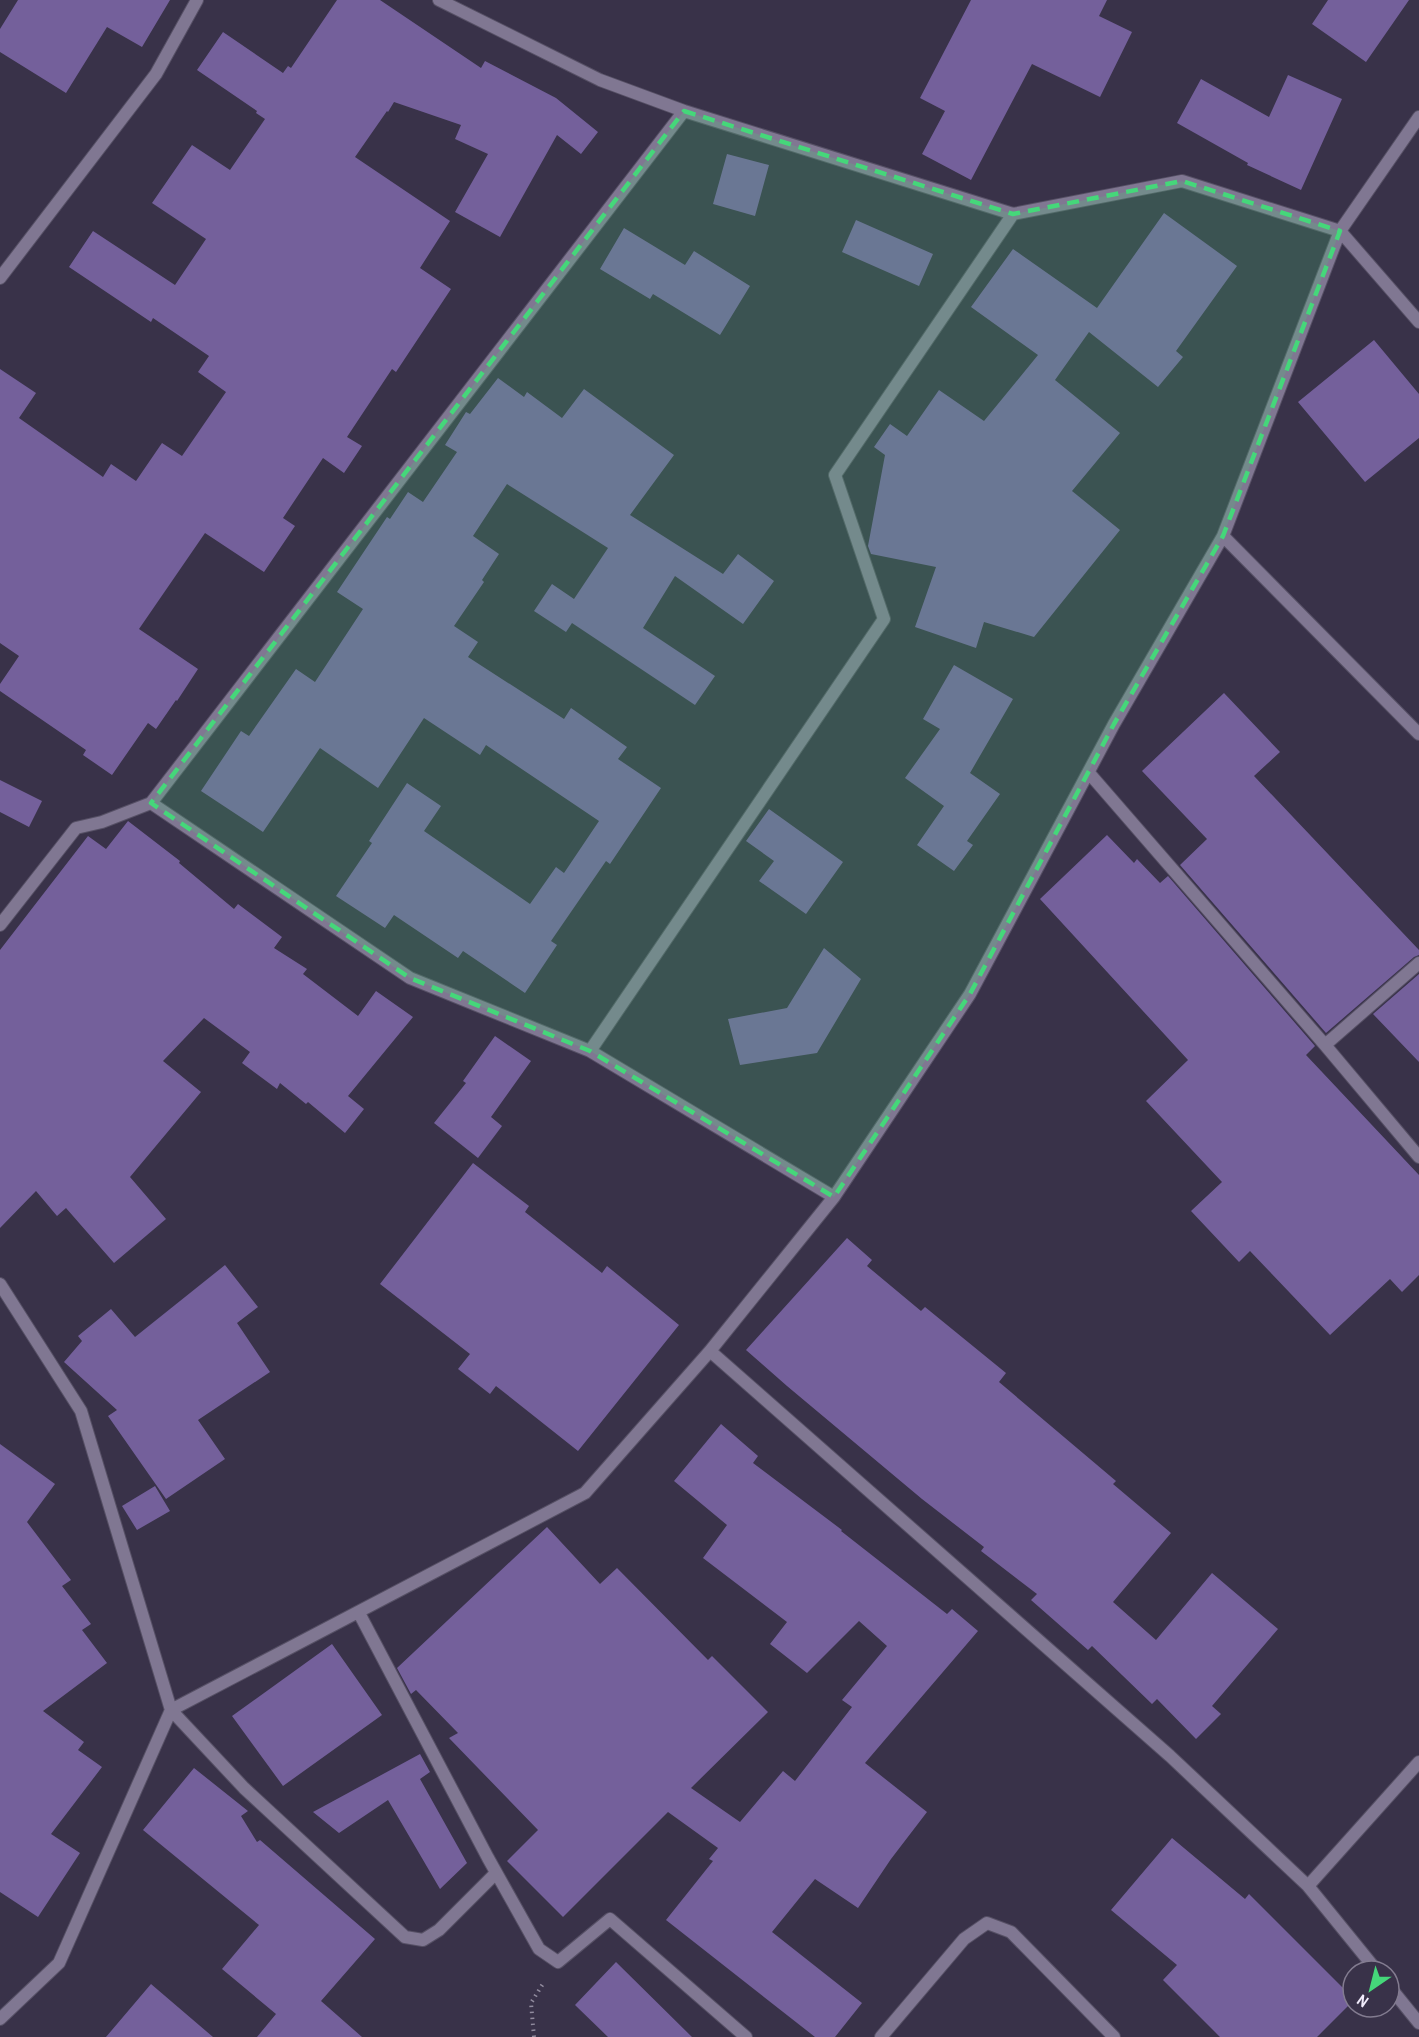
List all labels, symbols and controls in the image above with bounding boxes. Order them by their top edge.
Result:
north arrow [1341,1959,1401,2019]
text: N [1352,1990,1373,2013]

